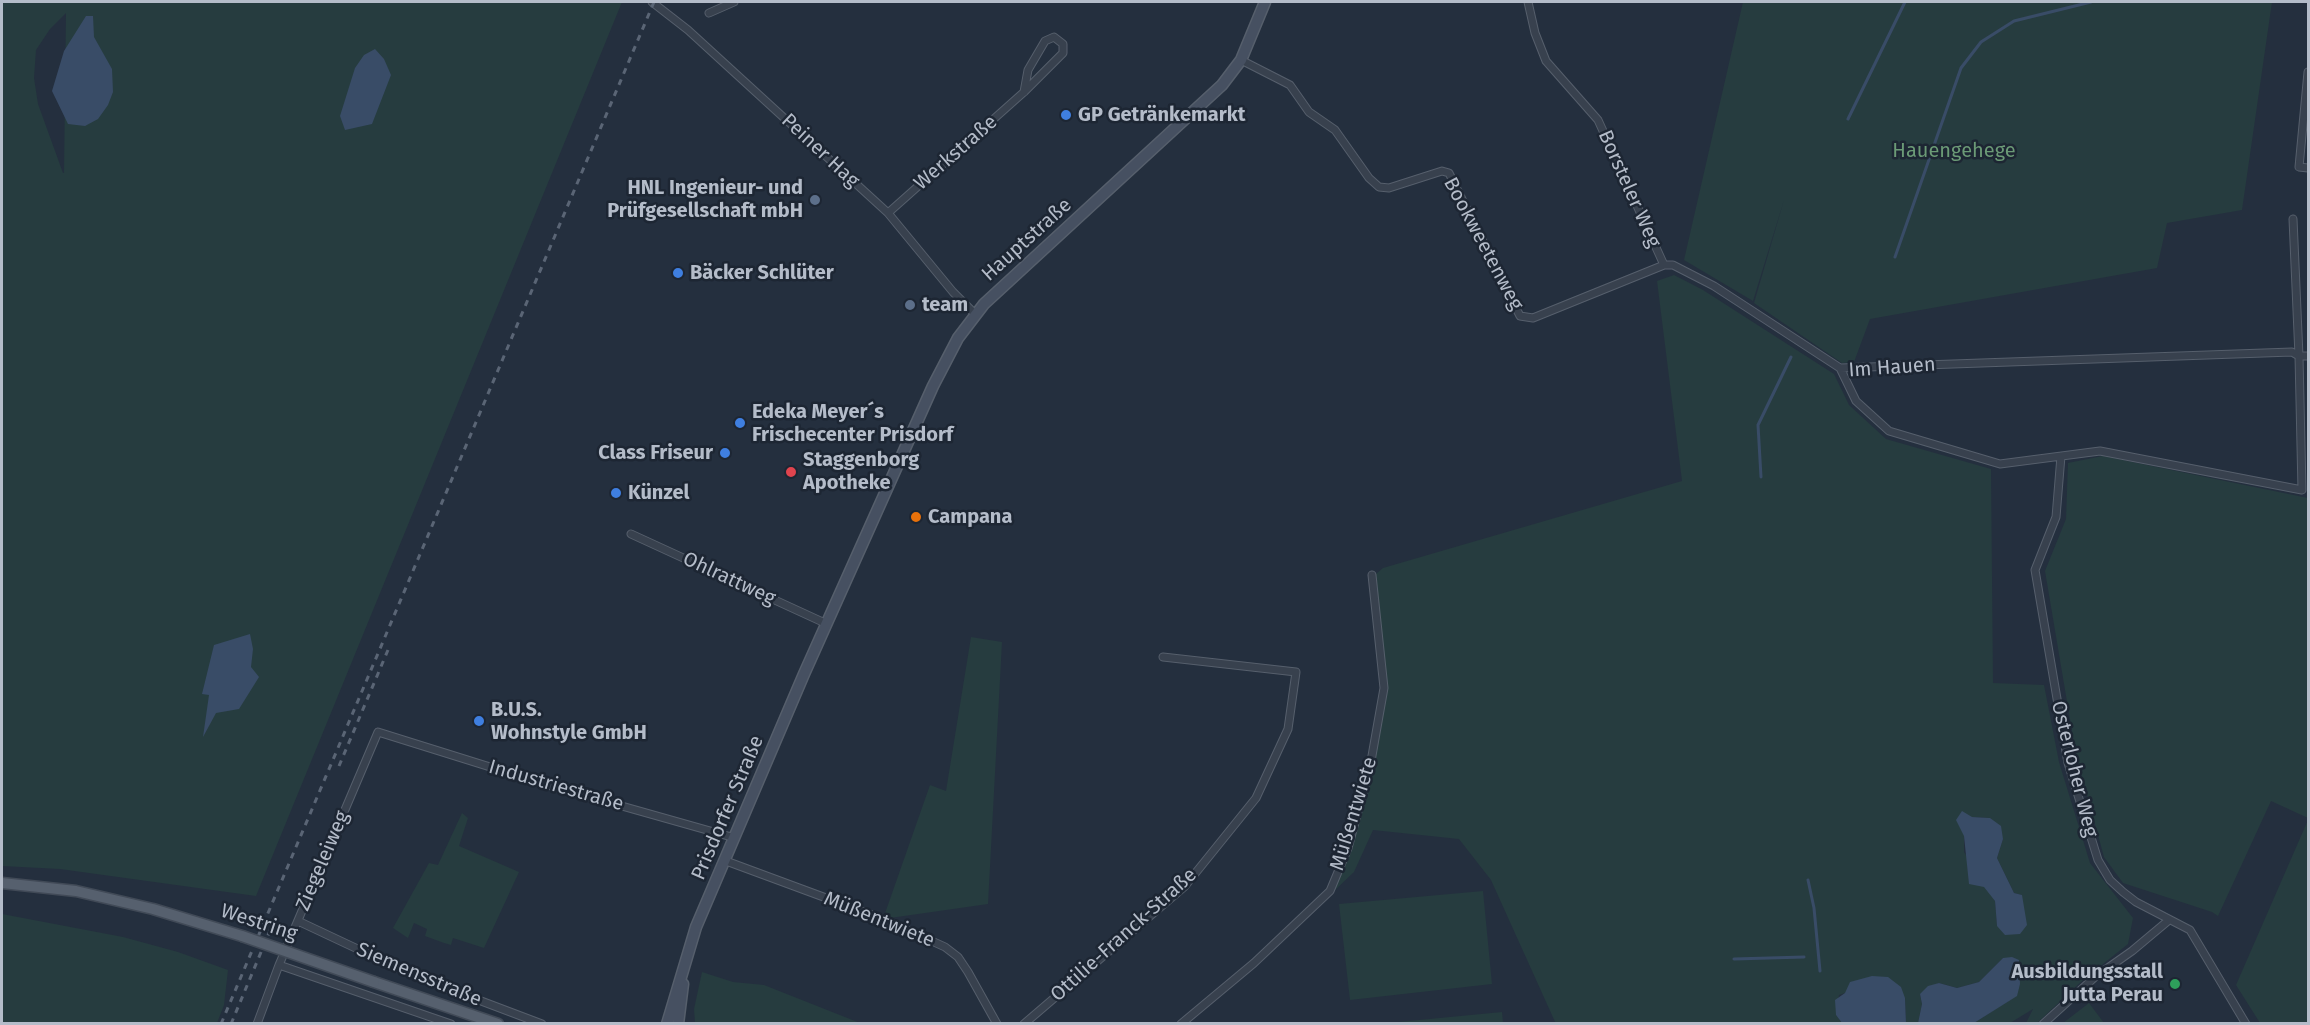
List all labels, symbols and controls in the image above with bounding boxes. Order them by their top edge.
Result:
place label: GP Getränkemarkt [1078,103,1246,127]
marker: GP Getränkemarkt [1059,108,1073,122]
street label: Peiner Hag [776,109,864,193]
street label: Werkstraße [910,110,1002,196]
street label: Borsteler Weg [1592,127,1666,251]
park label: Hauengehege [1892,139,2016,163]
street label: Bookweetenweg [1438,173,1528,315]
place label: HNL Ingenieur- und Prüfgesellschaft mbH [607,176,803,223]
marker: HNL Ingenieur- und Prüfgesellschaft mbH [808,193,822,207]
street label: Hauptstraße [977,193,1077,287]
place label: Bäcker Schlüter [690,261,834,285]
marker: Bäcker Schlüter [671,266,685,280]
place label: team [922,293,968,317]
marker: team [903,298,917,312]
street label: Im Hauen [1848,353,1936,383]
place label: Edeka Meyer´s Frischecenter Prisdorf [752,400,953,447]
marker: Edeka Meyer´s Frischecenter Prisdorf [733,416,747,430]
place label: Class Friseur [598,441,713,465]
marker: Class Friseur [718,446,732,460]
place label: Staggenborg Apotheke [803,448,919,495]
marker: Staggenborg Apotheke [784,465,798,479]
place label: Künzel [628,481,689,505]
marker: Künzel [609,486,623,500]
place label: Campana [928,505,1012,529]
marker: Campana [909,510,923,524]
street label: Ohlrattweg [679,547,779,611]
place label: B.U.S. Wohnstyle GmbH [491,698,647,745]
street label: Osterloher Weg [2045,698,2103,840]
marker: B.U.S. Wohnstyle GmbH [472,714,486,728]
street label: Prisdorfer Straße [687,732,769,884]
street label: Müßentwiete [1325,754,1383,874]
street label: Industriestraße [486,755,626,817]
street label: Ziegeleiweg [291,808,355,914]
street label: Ottilie-Franck-Straße [1046,863,1202,1007]
street label: Müßentwiete [820,887,938,953]
street label: Westring [218,899,300,947]
street label: Siemensstraße [353,938,485,1012]
place label: Ausbildungsstall Jutta Perau [2012,960,2163,1007]
marker: Ausbildungsstall Jutta Perau [2168,977,2182,991]

